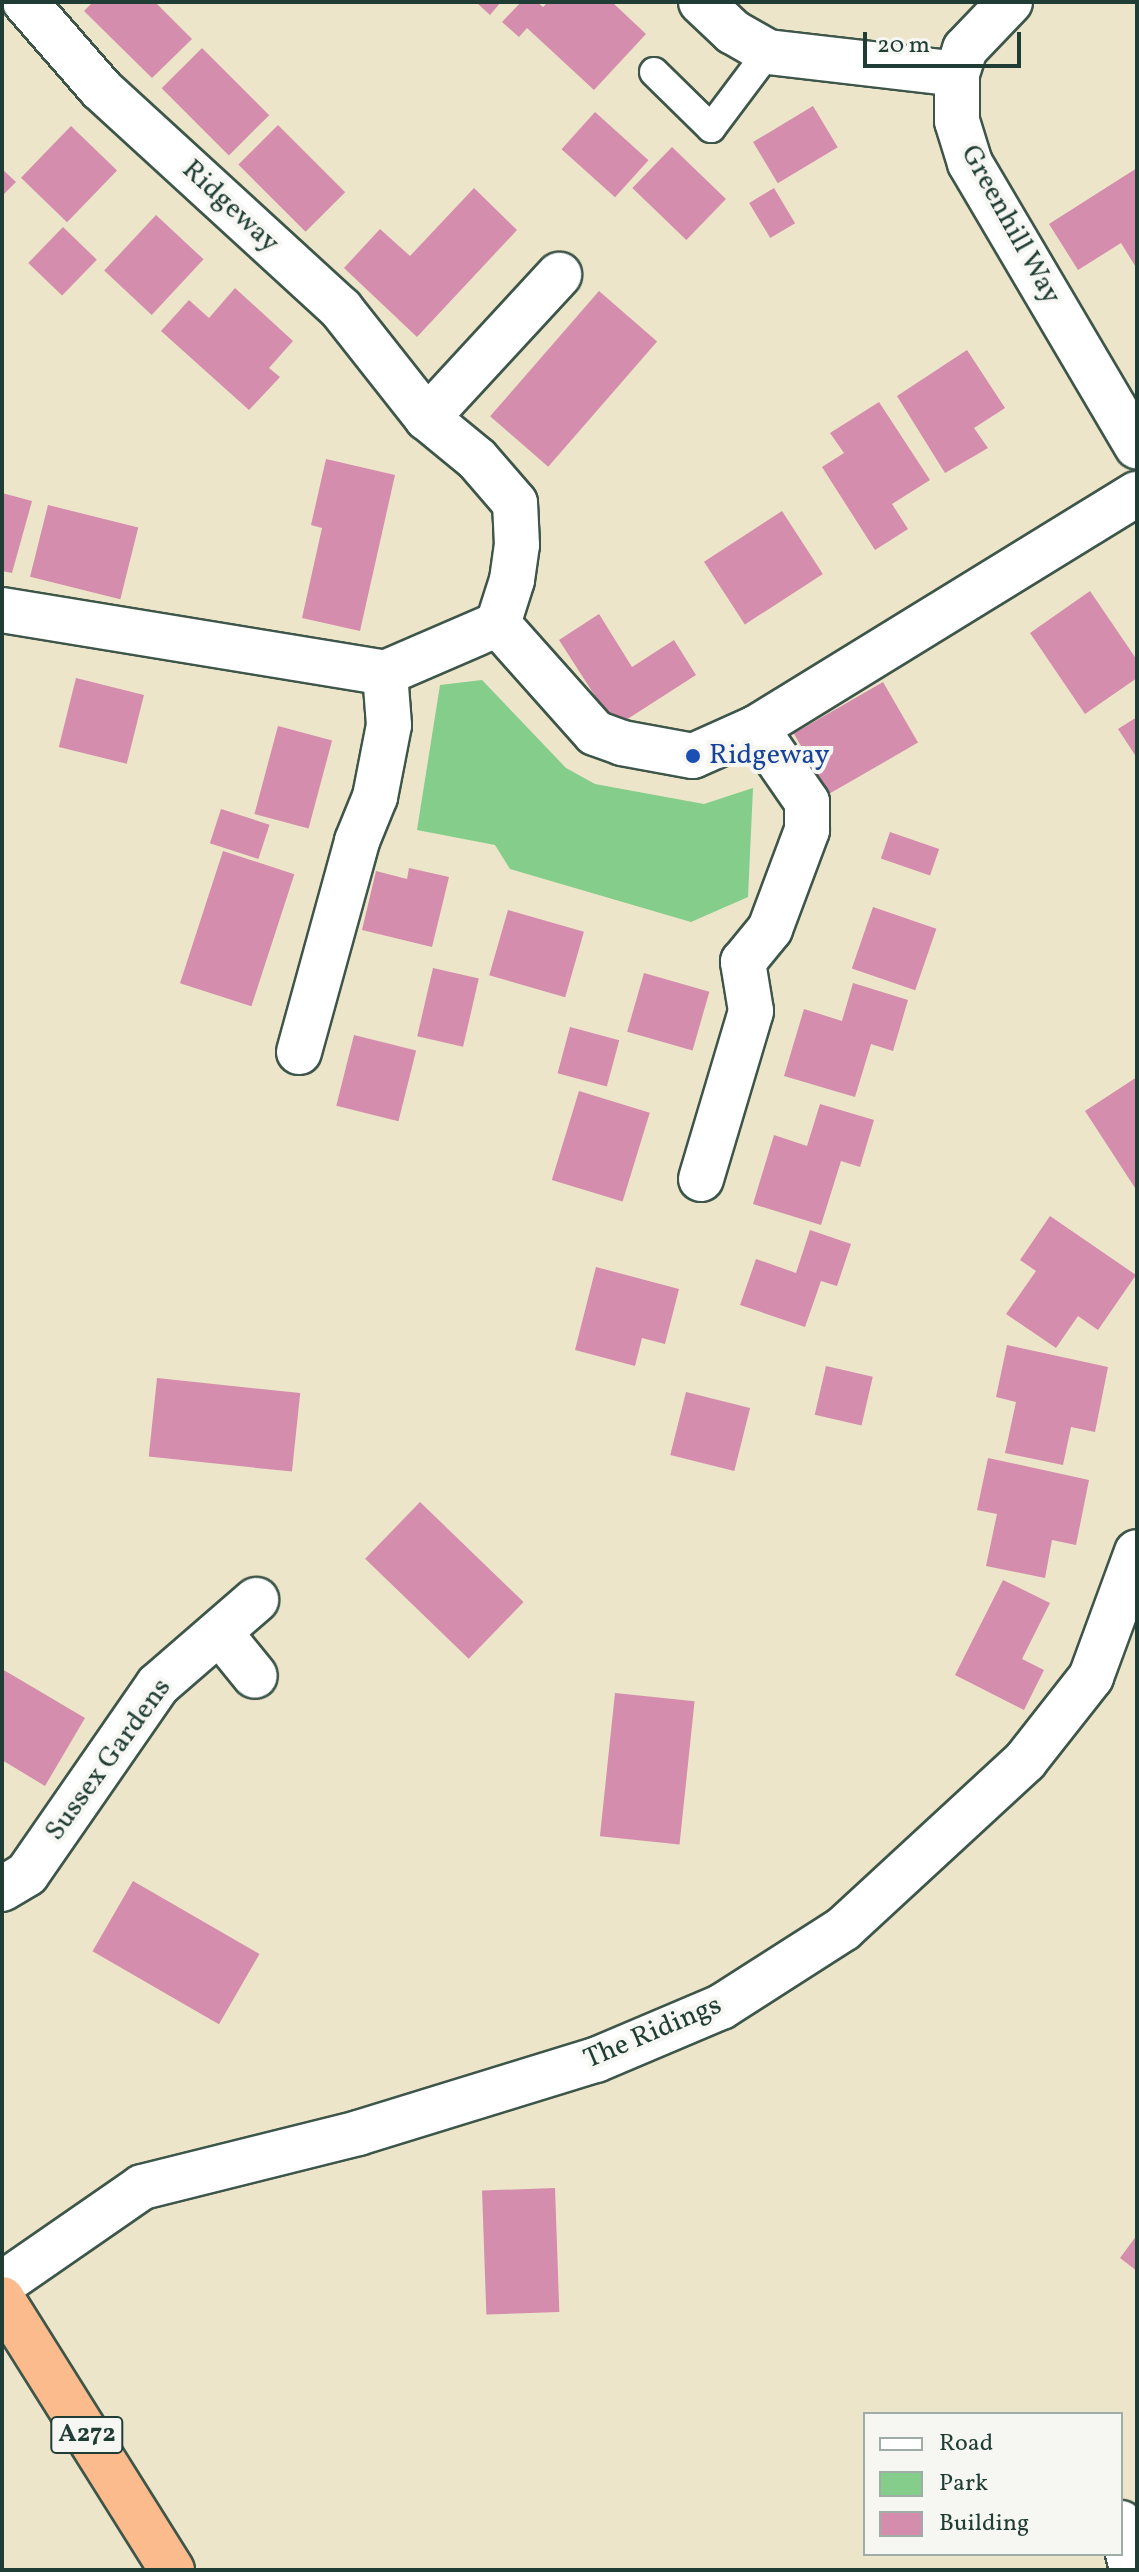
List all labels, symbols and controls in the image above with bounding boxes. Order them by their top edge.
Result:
scale bar [867,16,1025,66]
text: 20 m [877,29,930,63]
street label: Greenhill Way [952,139,1068,311]
street label: Ridgeway [174,154,286,260]
place label: Ridgeway [709,739,830,773]
marker: Ridgeway [684,747,702,765]
street label: Sussex Gardens [39,1672,179,1848]
street label: The Ridings [579,1989,727,2077]
legend [863,2412,1123,2556]
road number: A272 [49,2413,125,2457]
text: Road [939,2427,993,2461]
text: Park [939,2467,988,2501]
text: Building [939,2507,1029,2541]

